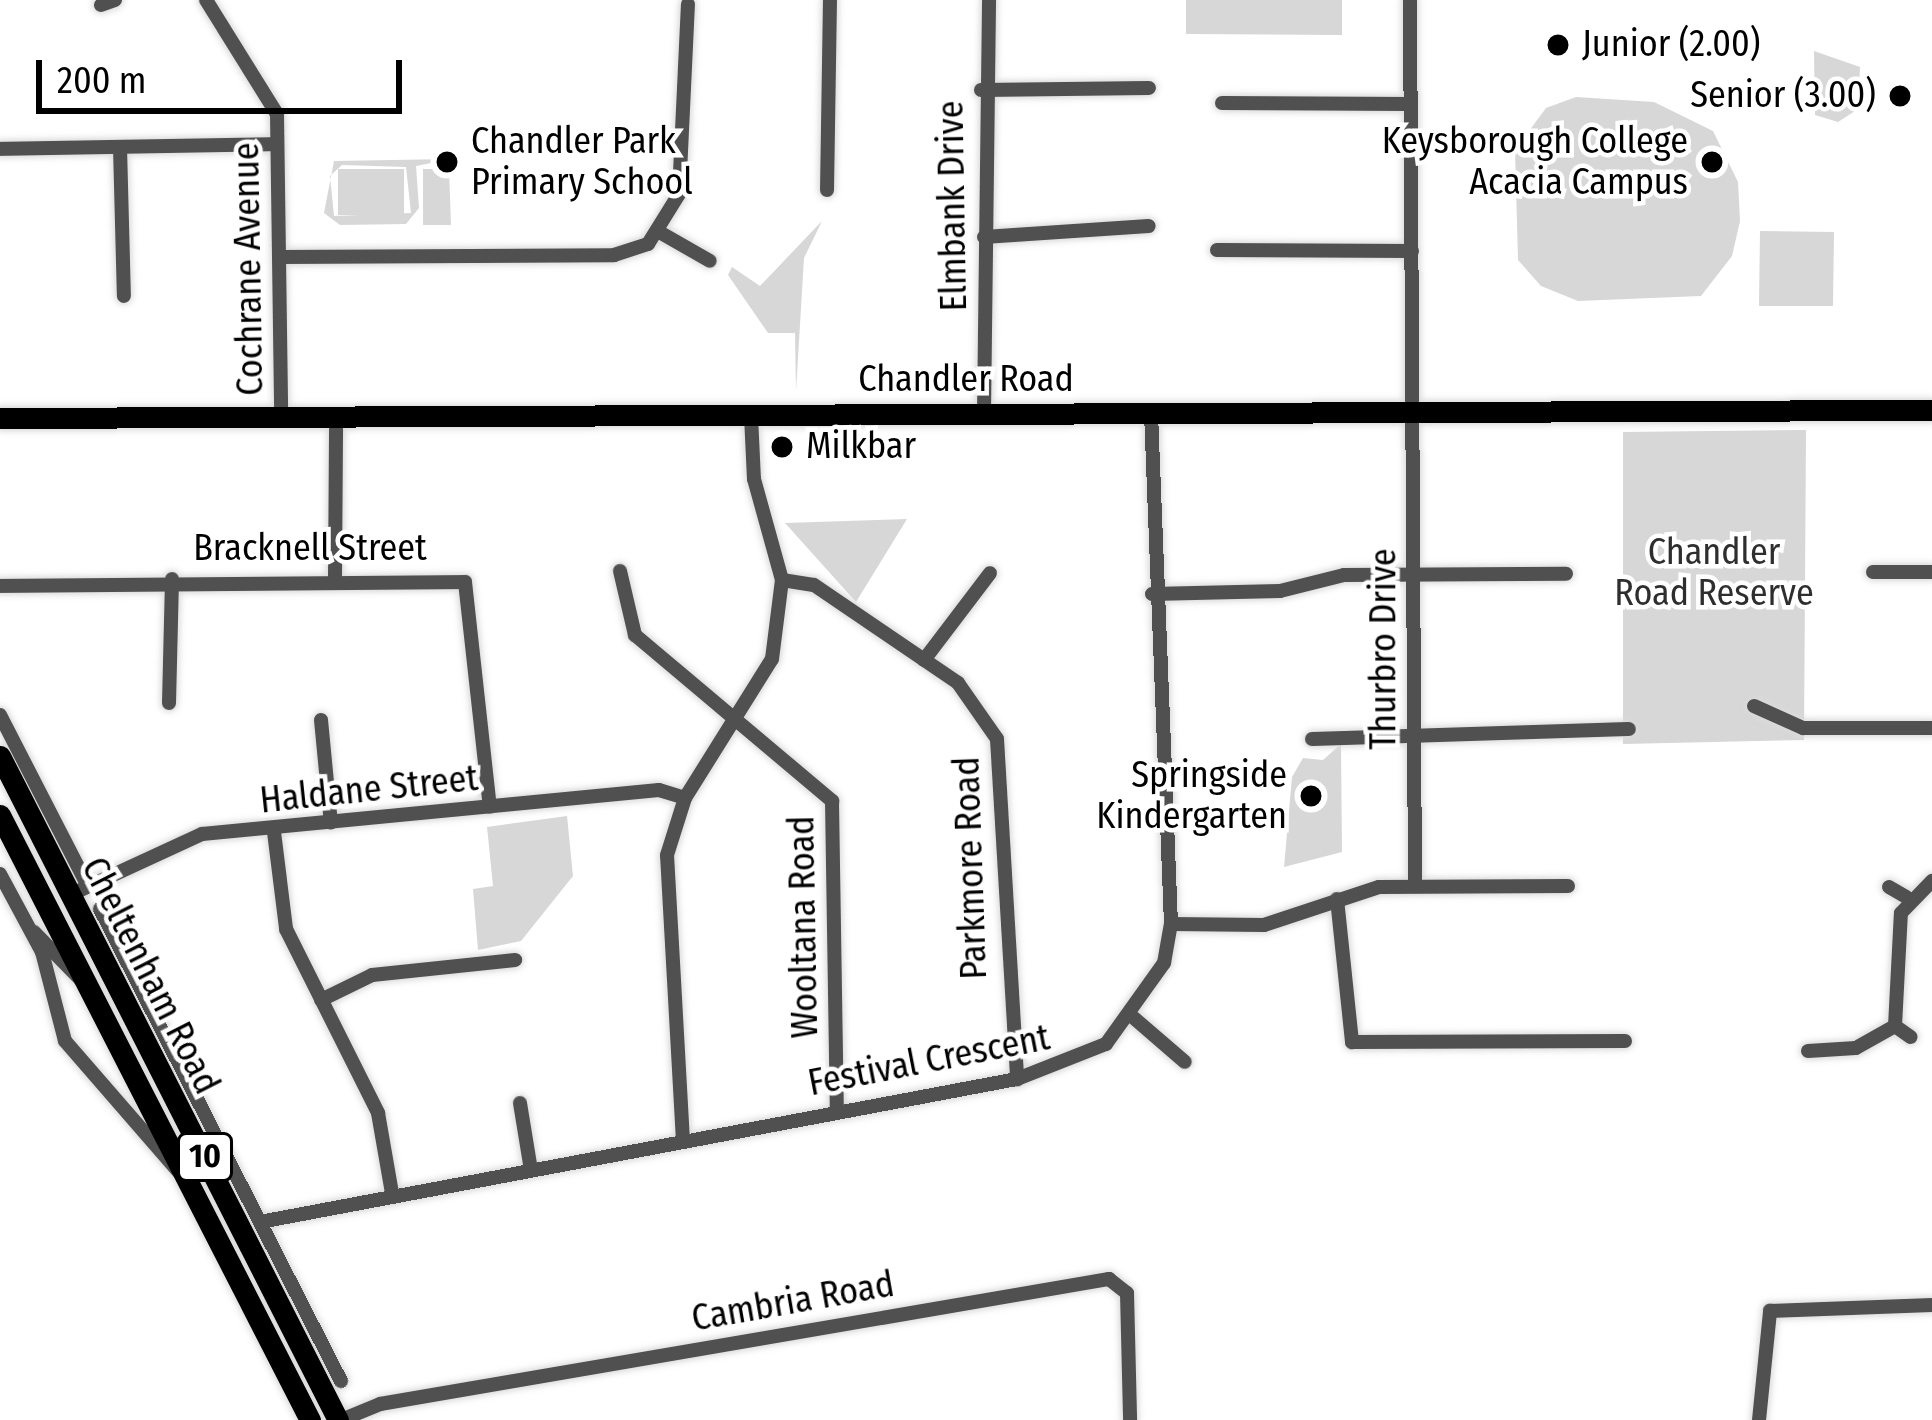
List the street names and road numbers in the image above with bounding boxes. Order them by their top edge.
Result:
street label: Elmbank Drive [930,100,976,312]
street label: Cochrane Avenue [225,142,273,396]
street label: Chandler Road [858,358,1074,402]
street label: Bracknell Street [193,527,427,571]
street label: Thurbro Drive [1362,548,1406,750]
street label: Parkmore Road [946,756,996,980]
street label: Haldane Street [258,757,480,823]
street label: Wooltana Road [780,815,828,1039]
street label: Cheltenham Road [72,851,228,1101]
street label: Festival Crescent [805,1016,1053,1106]
road number: 10 [175,1130,235,1184]
street label: Cambria Road [688,1263,898,1341]

